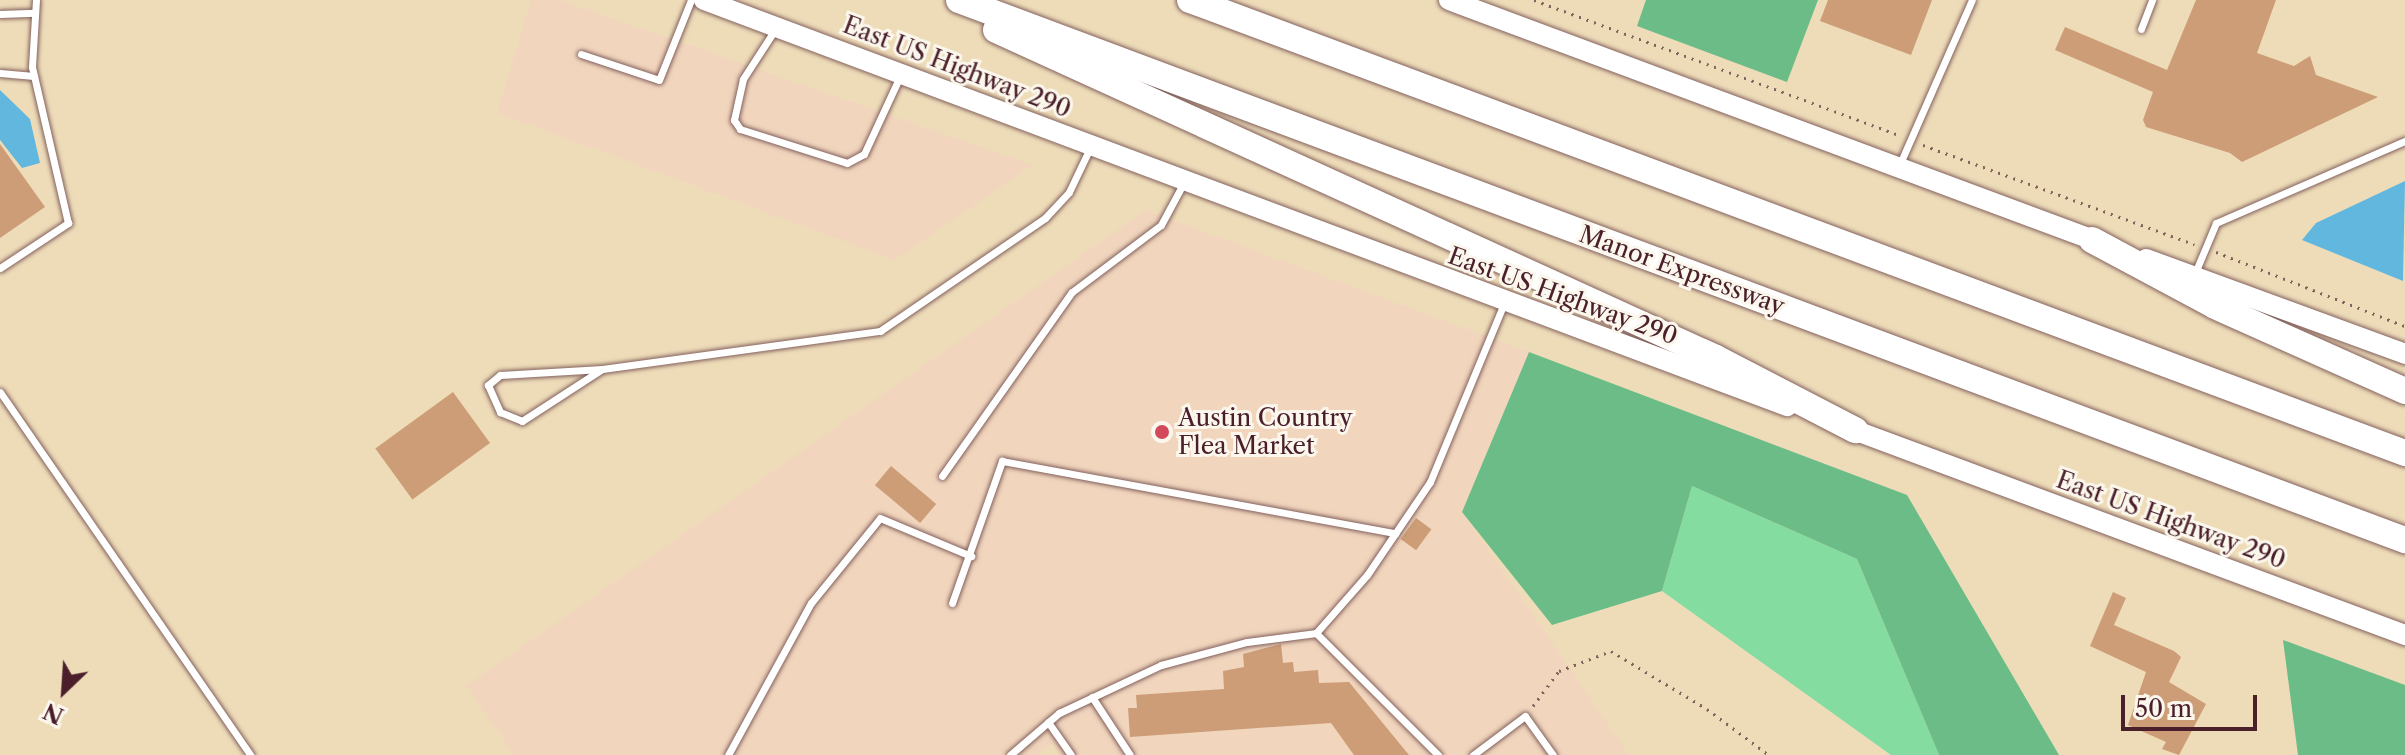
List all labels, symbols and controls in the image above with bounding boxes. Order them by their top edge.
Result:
street label: East US Highway 290 [839,10,1075,124]
street label: Manor Expressway [1575,219,1789,321]
street label: East US Highway 290 [1444,241,1682,351]
place label: Austin Country Flea Market [1178,404,1353,460]
marker: Austin Country Flea Market [1153,423,1171,441]
street label: East US Highway 290 [2052,465,2290,575]
north arrow [24,651,104,731]
scale bar [2125,679,2261,729]
text: 50 m [2135,694,2192,723]
text: N [39,697,68,729]

